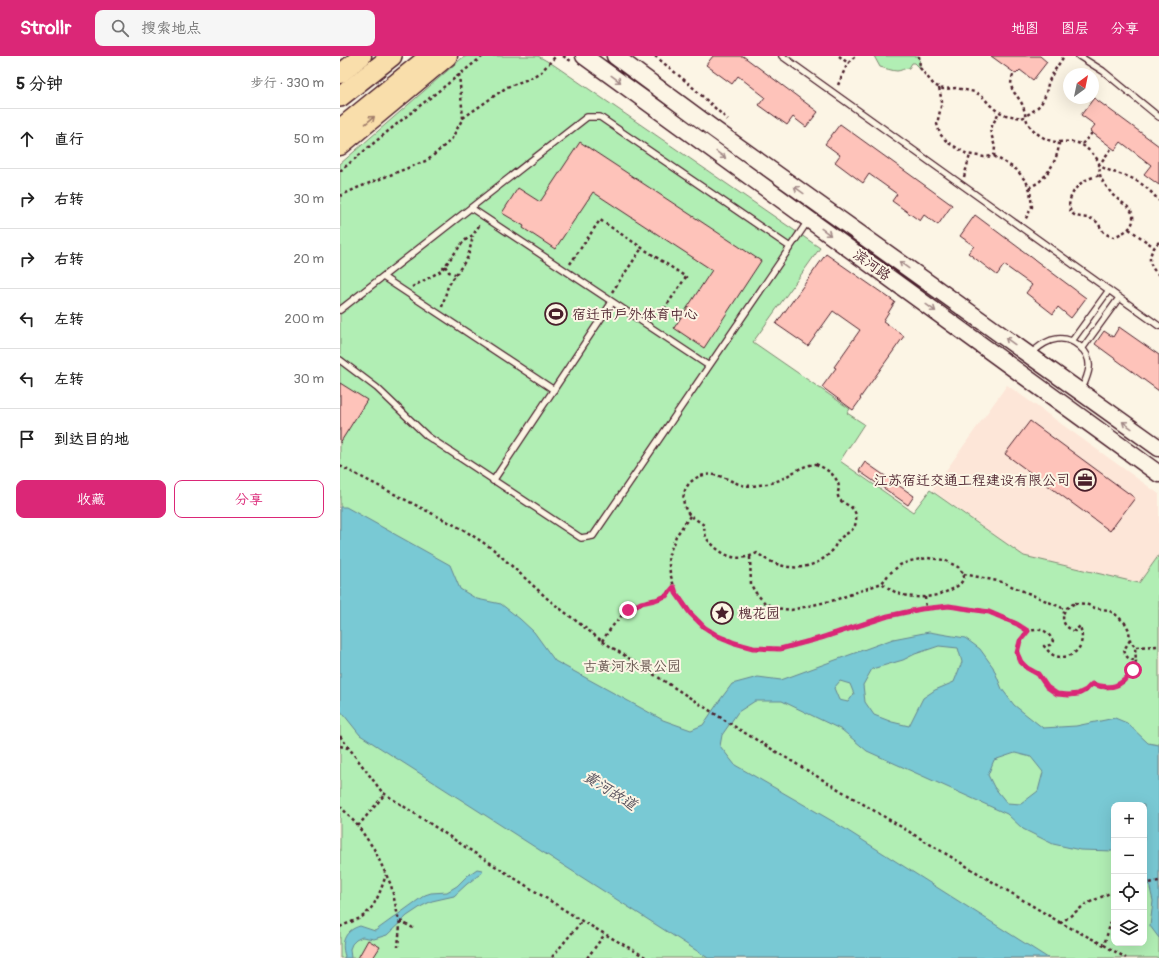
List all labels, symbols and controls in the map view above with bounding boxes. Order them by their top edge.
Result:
search box [95,10,375,46]
text: Strollr [20,16,71,40]
icon: search [109,17,131,39]
text: 搜索地点 [141,19,201,38]
text: 地图 [1011,20,1039,37]
text: 图层 [1061,20,1089,37]
text: 分享 [1111,20,1139,37]
north arrow [1063,68,1099,104]
text: 5 分钟 [16,73,63,94]
text: 步行 · 330 m [250,75,324,91]
one-way arrow [610,75,621,83]
one-way arrow [364,116,375,125]
icon: ahead [16,128,38,150]
text: 直行 [54,130,84,149]
text: 50 m [294,131,324,147]
one-way arrow [716,151,727,159]
one-way arrow [793,186,804,194]
icon: right [16,188,38,210]
text: 右转 [54,190,84,209]
text: 30 m [294,191,324,207]
one-way arrow [821,228,832,236]
street label: 滨河路 [850,246,894,284]
icon: right [16,248,38,270]
text: 右转 [54,250,84,269]
text: 20 m [293,251,324,267]
one-way arrow [899,261,910,270]
sports icon: 宿迁市户外体育中心 [543,301,569,327]
one-way arrow [926,304,937,312]
place label: 宿迁市户外体育中心 [572,306,698,323]
icon: left [16,308,38,330]
text: 左转 [54,310,84,329]
text: 200 m [285,311,324,327]
one-way arrow [1005,337,1016,345]
icon: left [16,368,38,390]
text: 左转 [54,370,84,389]
text: 30 m [294,371,324,387]
one-way arrow [1122,421,1133,429]
icon: arrive [16,428,38,450]
text: 到达目的地 [54,430,129,449]
office icon: 江苏宿迁交通工程建设有限公司 [1072,467,1098,493]
place label: 江苏宿迁交通工程建设有限公司 [874,472,1070,489]
button: 收藏 [16,480,166,518]
button: 分享 [174,480,324,518]
place icon: 槐花园 [709,600,735,626]
route end [619,601,637,619]
place label: 槐花园 [738,605,780,622]
park label: 古黄河水景公园 [583,658,681,675]
route start [1124,661,1142,679]
water label: 黄河故道 [580,767,642,816]
map controls [1111,802,1147,946]
button: + [1111,802,1147,838]
button: − [1111,838,1147,874]
button: locate [1111,874,1147,910]
button: layers [1111,910,1147,946]

